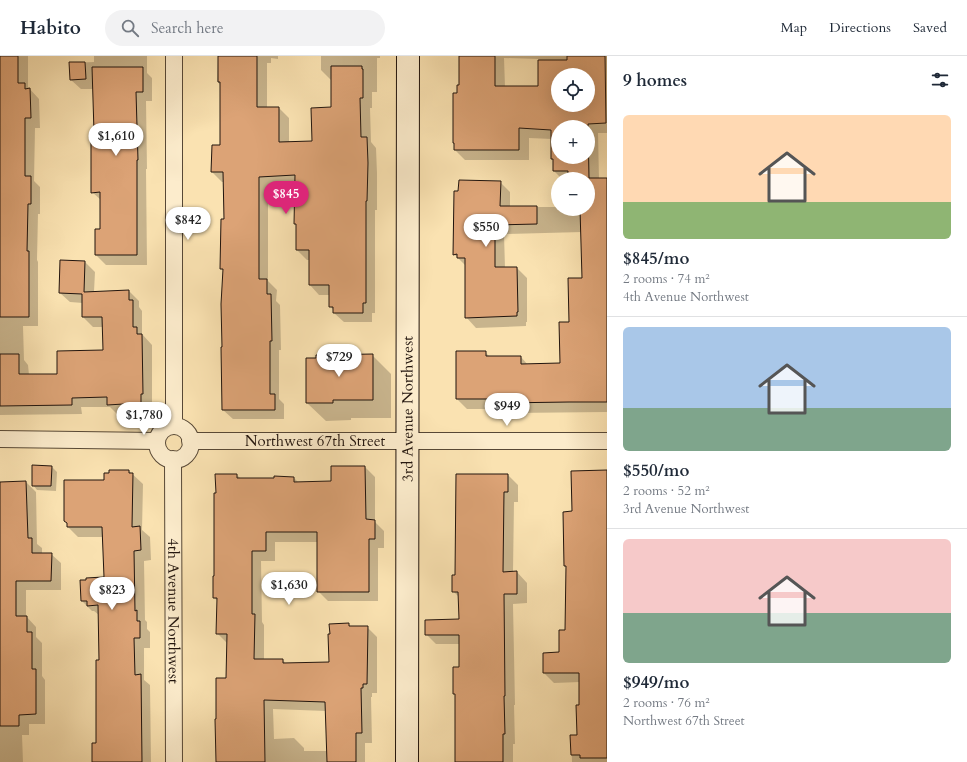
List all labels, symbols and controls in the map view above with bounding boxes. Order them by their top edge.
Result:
search box [105,10,385,46]
text: Habito [20,15,81,41]
icon: search [119,17,141,39]
text: Search here [151,18,224,38]
text: Map [781,18,807,37]
text: Directions [829,18,891,37]
text: Saved [913,18,947,37]
map controls [551,68,595,216]
button: locate [551,68,595,112]
text: 9 homes [623,69,687,92]
icon: filters [929,69,951,91]
button: + [551,120,595,164]
pin: $1,610 [83,123,149,157]
text: $1,610 [97,127,135,145]
icon: home [751,141,823,213]
button: − [551,172,595,216]
pin: $845 [262,181,310,215]
text: $845 [273,185,299,203]
pin: $842 [164,207,212,241]
text: $842 [175,211,201,229]
pin: $550 [462,214,510,248]
text: $550 [473,218,499,236]
text: $845/mo [623,247,689,270]
text: 2 rooms · 74 m² [623,270,710,288]
text: 4th Avenue Northwest [623,288,749,306]
street label: 3rd Avenue Northwest [397,336,418,482]
pin: $729 [315,344,363,378]
text: $729 [326,348,352,366]
icon: home [751,353,823,425]
pin: $949 [483,393,531,427]
text: $949 [494,397,520,415]
pin: $1,780 [111,402,177,436]
text: $1,780 [125,406,163,424]
street label: Northwest 67th Street [245,431,386,451]
text: $550/mo [623,459,689,482]
text: 2 rooms · 52 m² [623,482,710,500]
text: 3rd Avenue Northwest [623,500,749,518]
street label: 4th Avenue Northwest [163,538,184,684]
icon: home [751,565,823,637]
pin: $1,630 [256,572,322,606]
text: $1,630 [270,576,308,594]
pin: $823 [88,577,136,611]
text: $823 [99,581,125,599]
text: $949/mo [623,671,689,694]
text: 2 rooms · 76 m² [623,694,710,712]
text: Northwest 67th Street [623,712,745,730]

